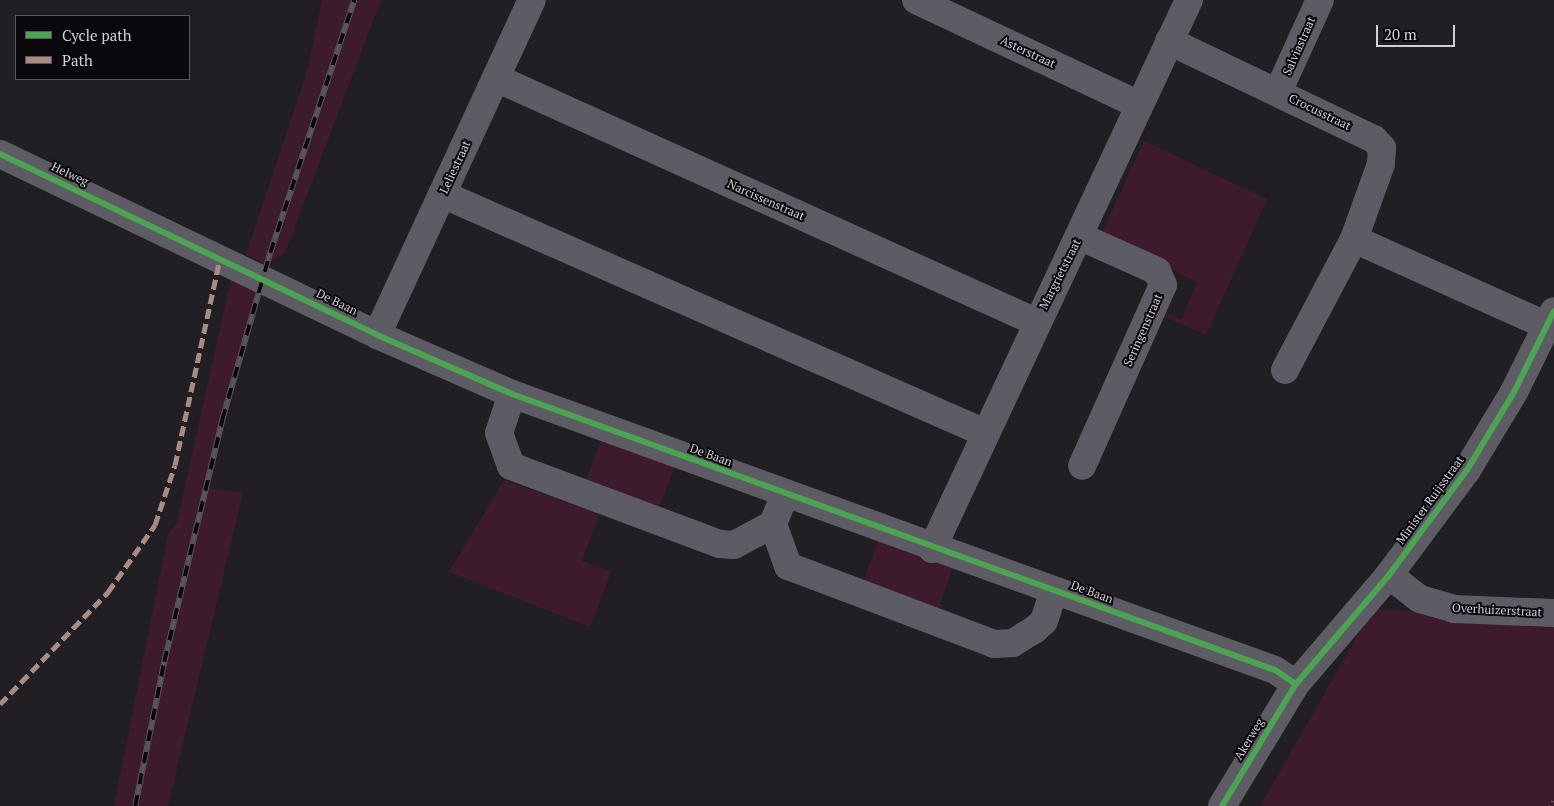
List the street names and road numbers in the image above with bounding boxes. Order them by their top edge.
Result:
street label: Salviastraat [1280,14,1318,78]
street label: Asterstraat [998,33,1058,71]
street label: Crocusstraat [1287,91,1353,133]
street label: Leliestraat [436,138,474,196]
street label: Helweg [49,159,91,189]
street label: Narcissenstraat [725,177,807,223]
street label: Margrietstraat [1036,236,1084,312]
street label: De Baan [314,286,360,318]
street label: Seringenstraat [1121,291,1165,369]
street label: De Baan [688,441,734,469]
street label: Minister Ruijsstraat [1393,453,1467,547]
street label: De Baan [1069,578,1115,606]
street label: Overhuizerstraat [1452,600,1542,620]
street label: Akerweg [1231,716,1267,762]

